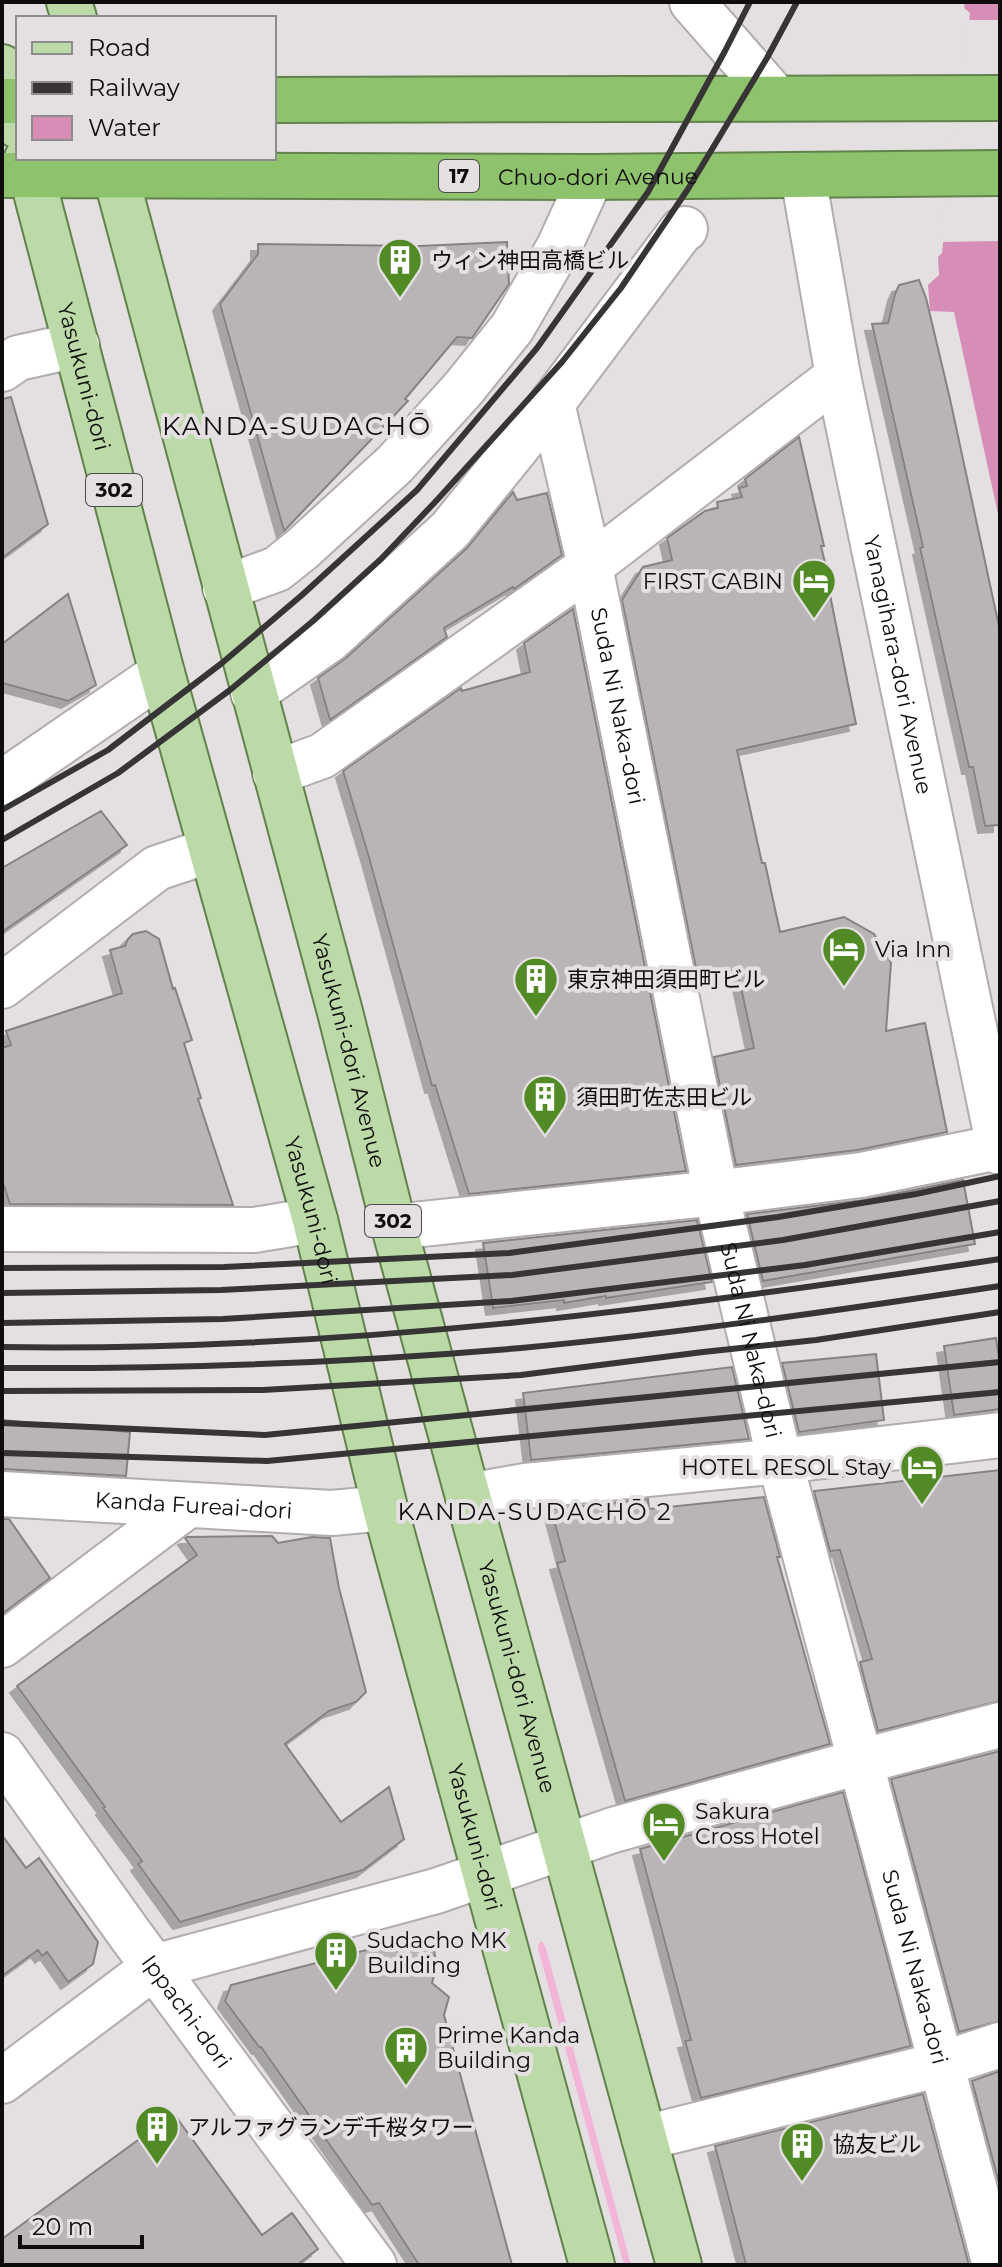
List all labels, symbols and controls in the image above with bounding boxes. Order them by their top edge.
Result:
legend [16,16,276,160]
text: Road [88,33,151,62]
text: Railway [88,73,180,102]
text: Water [88,113,161,142]
road number: 17 [439,160,479,192]
street label: Chuo-dori Avenue [498,163,698,191]
building icon: ウィン神田高橋ビル [376,236,424,299]
place label: ウィン神田高橋ビル [431,247,629,274]
street label: Yasukuni-dori [52,300,116,453]
district label: KANDA-SUDACHŌ [162,410,432,442]
road number: 302 [86,474,142,506]
street label: Yanagihara-dori Avenue [858,533,938,797]
hotel icon: FIRST CABIN [790,557,838,620]
place label: FIRST CABIN [643,568,783,595]
street label: Suda Ni Naka-dori [585,605,651,807]
hotel icon: Via Inn [820,925,868,988]
street label: Yasukuni-dori Avenue [306,931,392,1171]
place label: Via Inn [875,936,951,963]
building icon: 東京神田須田町ビル [512,955,560,1018]
place label: 東京神田須田町ビル [567,966,765,993]
building icon: 須田町佐志田ビル [521,1073,569,1136]
place label: 須田町佐志田ビル [576,1084,752,1111]
street label: Yasukuni-dori [278,1134,343,1287]
road number: 302 [365,1205,421,1237]
street label: Suda Ni Naka-dori [714,1240,787,1441]
hotel icon: HOTEL RESOL Stay [898,1443,946,1506]
place label: HOTEL RESOL Stay [681,1454,891,1481]
street label: Kanda Fureai-dori [94,1486,293,1525]
district label: KANDA-SUDACHŌ 2 [397,1497,673,1526]
street label: Yasukuni-dori Avenue [472,1557,562,1796]
street label: Yasukuni-dori [442,1761,508,1914]
place label: Sakura Cross Hotel [695,1798,820,1850]
hotel icon: Sakura Cross Hotel [640,1800,688,1863]
street label: Suda Ni Naka-dori [876,1867,954,2067]
place label: Sudacho MK Building [367,1927,507,1979]
building icon: Sudacho MK Building [312,1929,360,1992]
street label: Ippachi-dori [136,1950,237,2074]
place label: Prime Kanda Building [437,2022,580,2074]
building icon: Prime Kanda Building [382,2024,430,2087]
building icon: アルファグランデ千桜タワー [133,2103,181,2166]
place label: アルファグランデ千桜タワー [188,2114,474,2141]
building icon: 協友ビル [778,2120,826,2183]
place label: 協友ビル [833,2131,921,2158]
scale bar [20,2199,142,2249]
text: 20 m [32,2212,93,2241]

